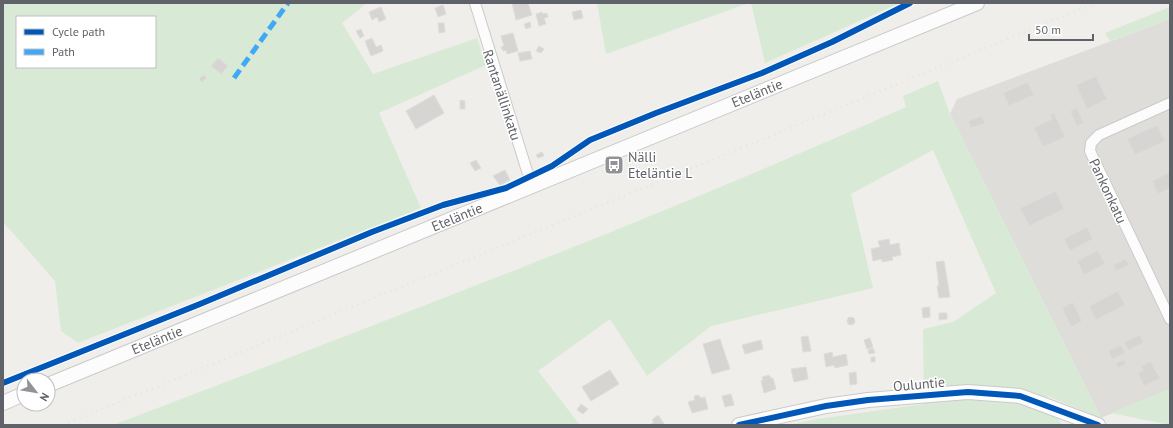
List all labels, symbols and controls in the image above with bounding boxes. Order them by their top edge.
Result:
legend [16,16,156,68]
scale bar [1029,16,1093,42]
text: 50 m [1035,22,1061,37]
text: Cycle path [52,24,105,39]
text: Path [52,44,75,59]
street label: Rantanällinkatu [479,47,525,143]
street label: Eteläntie [729,75,785,111]
place label: Nälli Eteläntie L [628,148,692,182]
bus stop icon: Nälli Eteläntie L [603,154,625,176]
street label: Pankonkatu [1085,156,1131,226]
street label: Eteläntie [429,199,485,235]
street label: Eteläntie [129,322,185,358]
north arrow [16,372,56,412]
street label: Ouluntie [892,373,946,395]
text: N [37,390,52,404]

